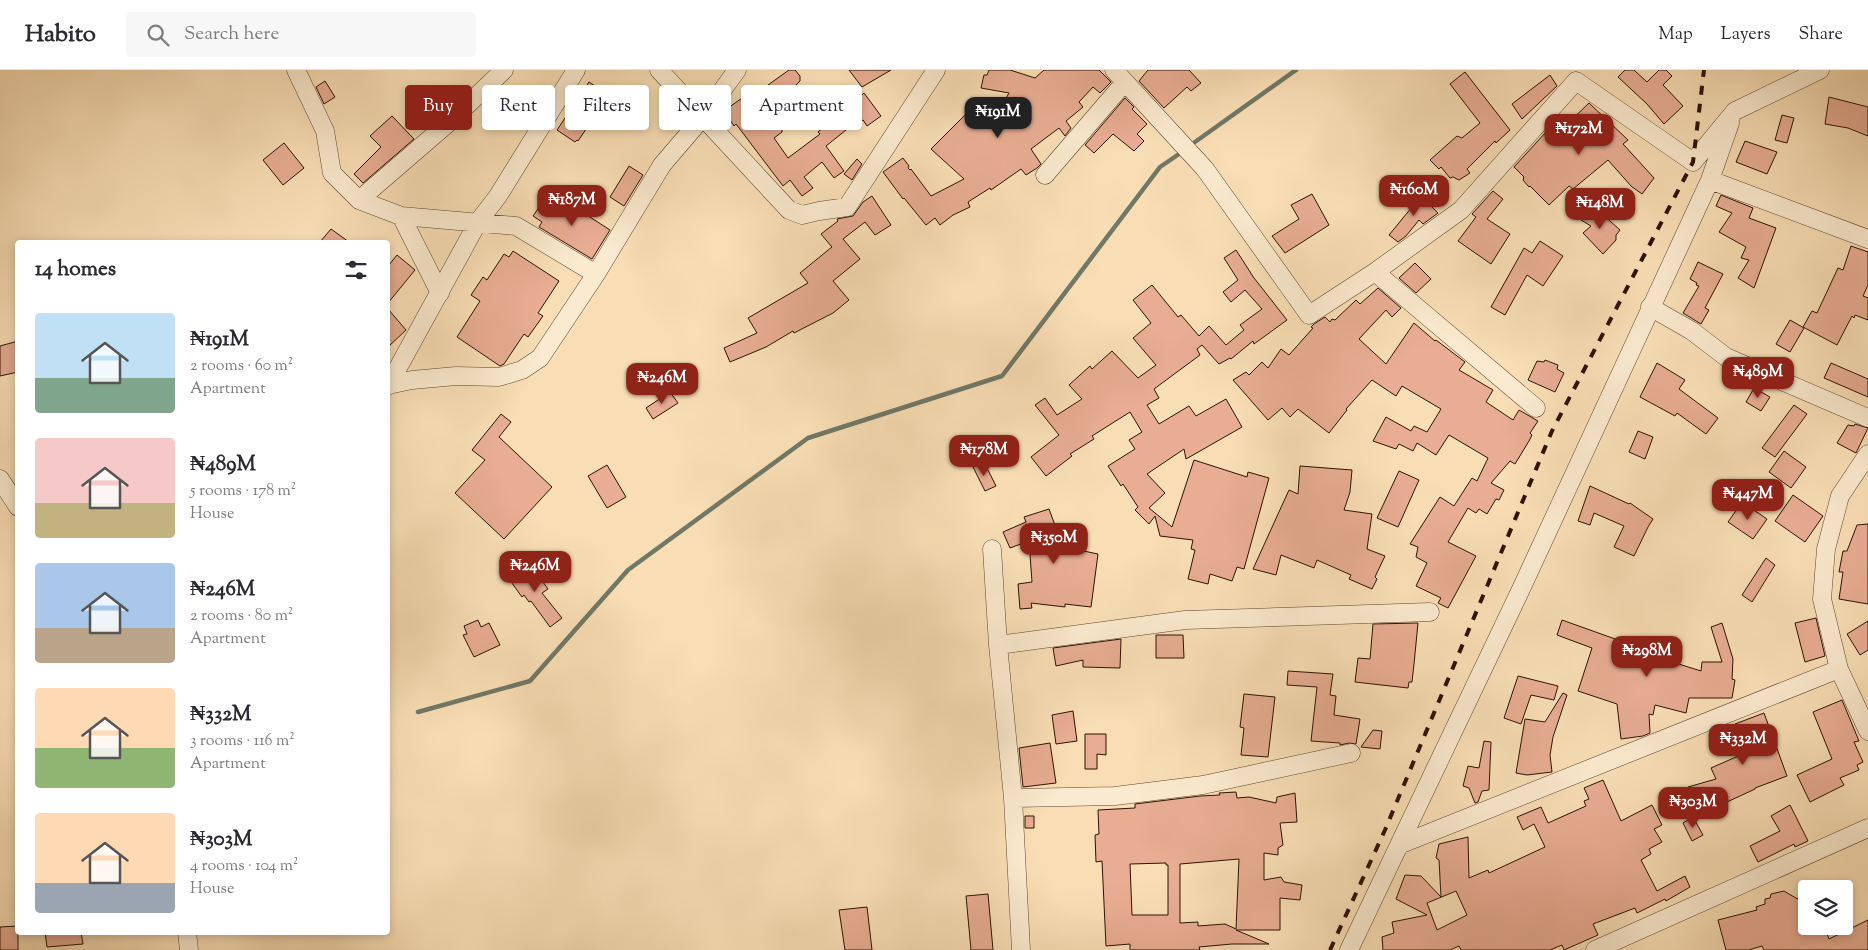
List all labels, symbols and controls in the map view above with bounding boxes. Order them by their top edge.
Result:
search box [126,12,476,57]
text: Habito [25,18,96,52]
icon: search [144,21,172,49]
text: Search here [184,21,279,48]
text: Map [1658,22,1693,48]
text: Layers [1721,22,1771,48]
text: Share [1799,22,1843,48]
chip: Buy [405,85,472,130]
chip: Rent [482,85,555,130]
chip: Filters [565,85,649,130]
chip: New [659,85,731,130]
chip: Apartment [741,85,862,130]
pin: ₦191M [963,97,1033,139]
text: ₦191M [976,101,1020,124]
pin: ₦172M [1544,114,1614,156]
text: ₦172M [1555,118,1603,141]
pin: ₦160M [1379,174,1449,217]
text: ₦160M [1390,179,1438,202]
pin: ₦187M [537,184,607,227]
pin: ₦148M [1565,188,1635,230]
text: ₦187M [548,189,596,212]
text: ₦148M [1576,192,1624,215]
text: 14 homes [35,255,116,285]
icon: filters [342,256,370,284]
text: ₦191M [190,325,249,355]
icon: home [75,333,135,393]
text: 2 rooms · 60 m² [190,355,293,378]
pin: ₦489M [1723,356,1793,399]
text: ₦489M [1733,361,1783,384]
pin: ₦246M [627,362,697,405]
text: ₦246M [637,367,687,390]
text: Apartment [190,378,266,401]
pin: ₦178M [949,434,1019,477]
text: ₦178M [960,439,1008,462]
text: ₦489M [190,450,256,480]
icon: home [75,458,135,518]
pin: ₦447M [1713,478,1783,521]
text: 5 rooms · 178 m² [190,480,296,503]
text: ₦447M [1723,483,1773,506]
text: House [190,503,234,526]
pin: ₦350M [1019,522,1089,565]
text: ₦350M [1031,527,1077,550]
pin: ₦246M [500,550,570,593]
text: ₦246M [510,555,560,578]
text: ₦246M [190,575,255,605]
icon: home [75,583,135,643]
text: 2 rooms · 80 m² [190,605,293,628]
text: Apartment [190,628,266,651]
pin: ₦298M [1612,636,1682,678]
text: ₦298M [1622,640,1672,663]
text: ₦332M [190,700,251,730]
icon: home [75,708,135,768]
pin: ₦332M [1708,724,1778,766]
text: ₦332M [1720,728,1766,751]
text: 3 rooms · 116 m² [190,730,295,753]
text: Apartment [190,753,266,776]
pin: ₦303M [1658,786,1728,829]
text: ₦303M [1669,791,1717,814]
text: ₦303M [190,825,252,855]
icon: home [75,833,135,893]
text: 4 rooms · 104 m² [190,855,298,878]
text: House [190,878,234,901]
map controls [1798,880,1853,935]
button: layers [1798,880,1853,935]

